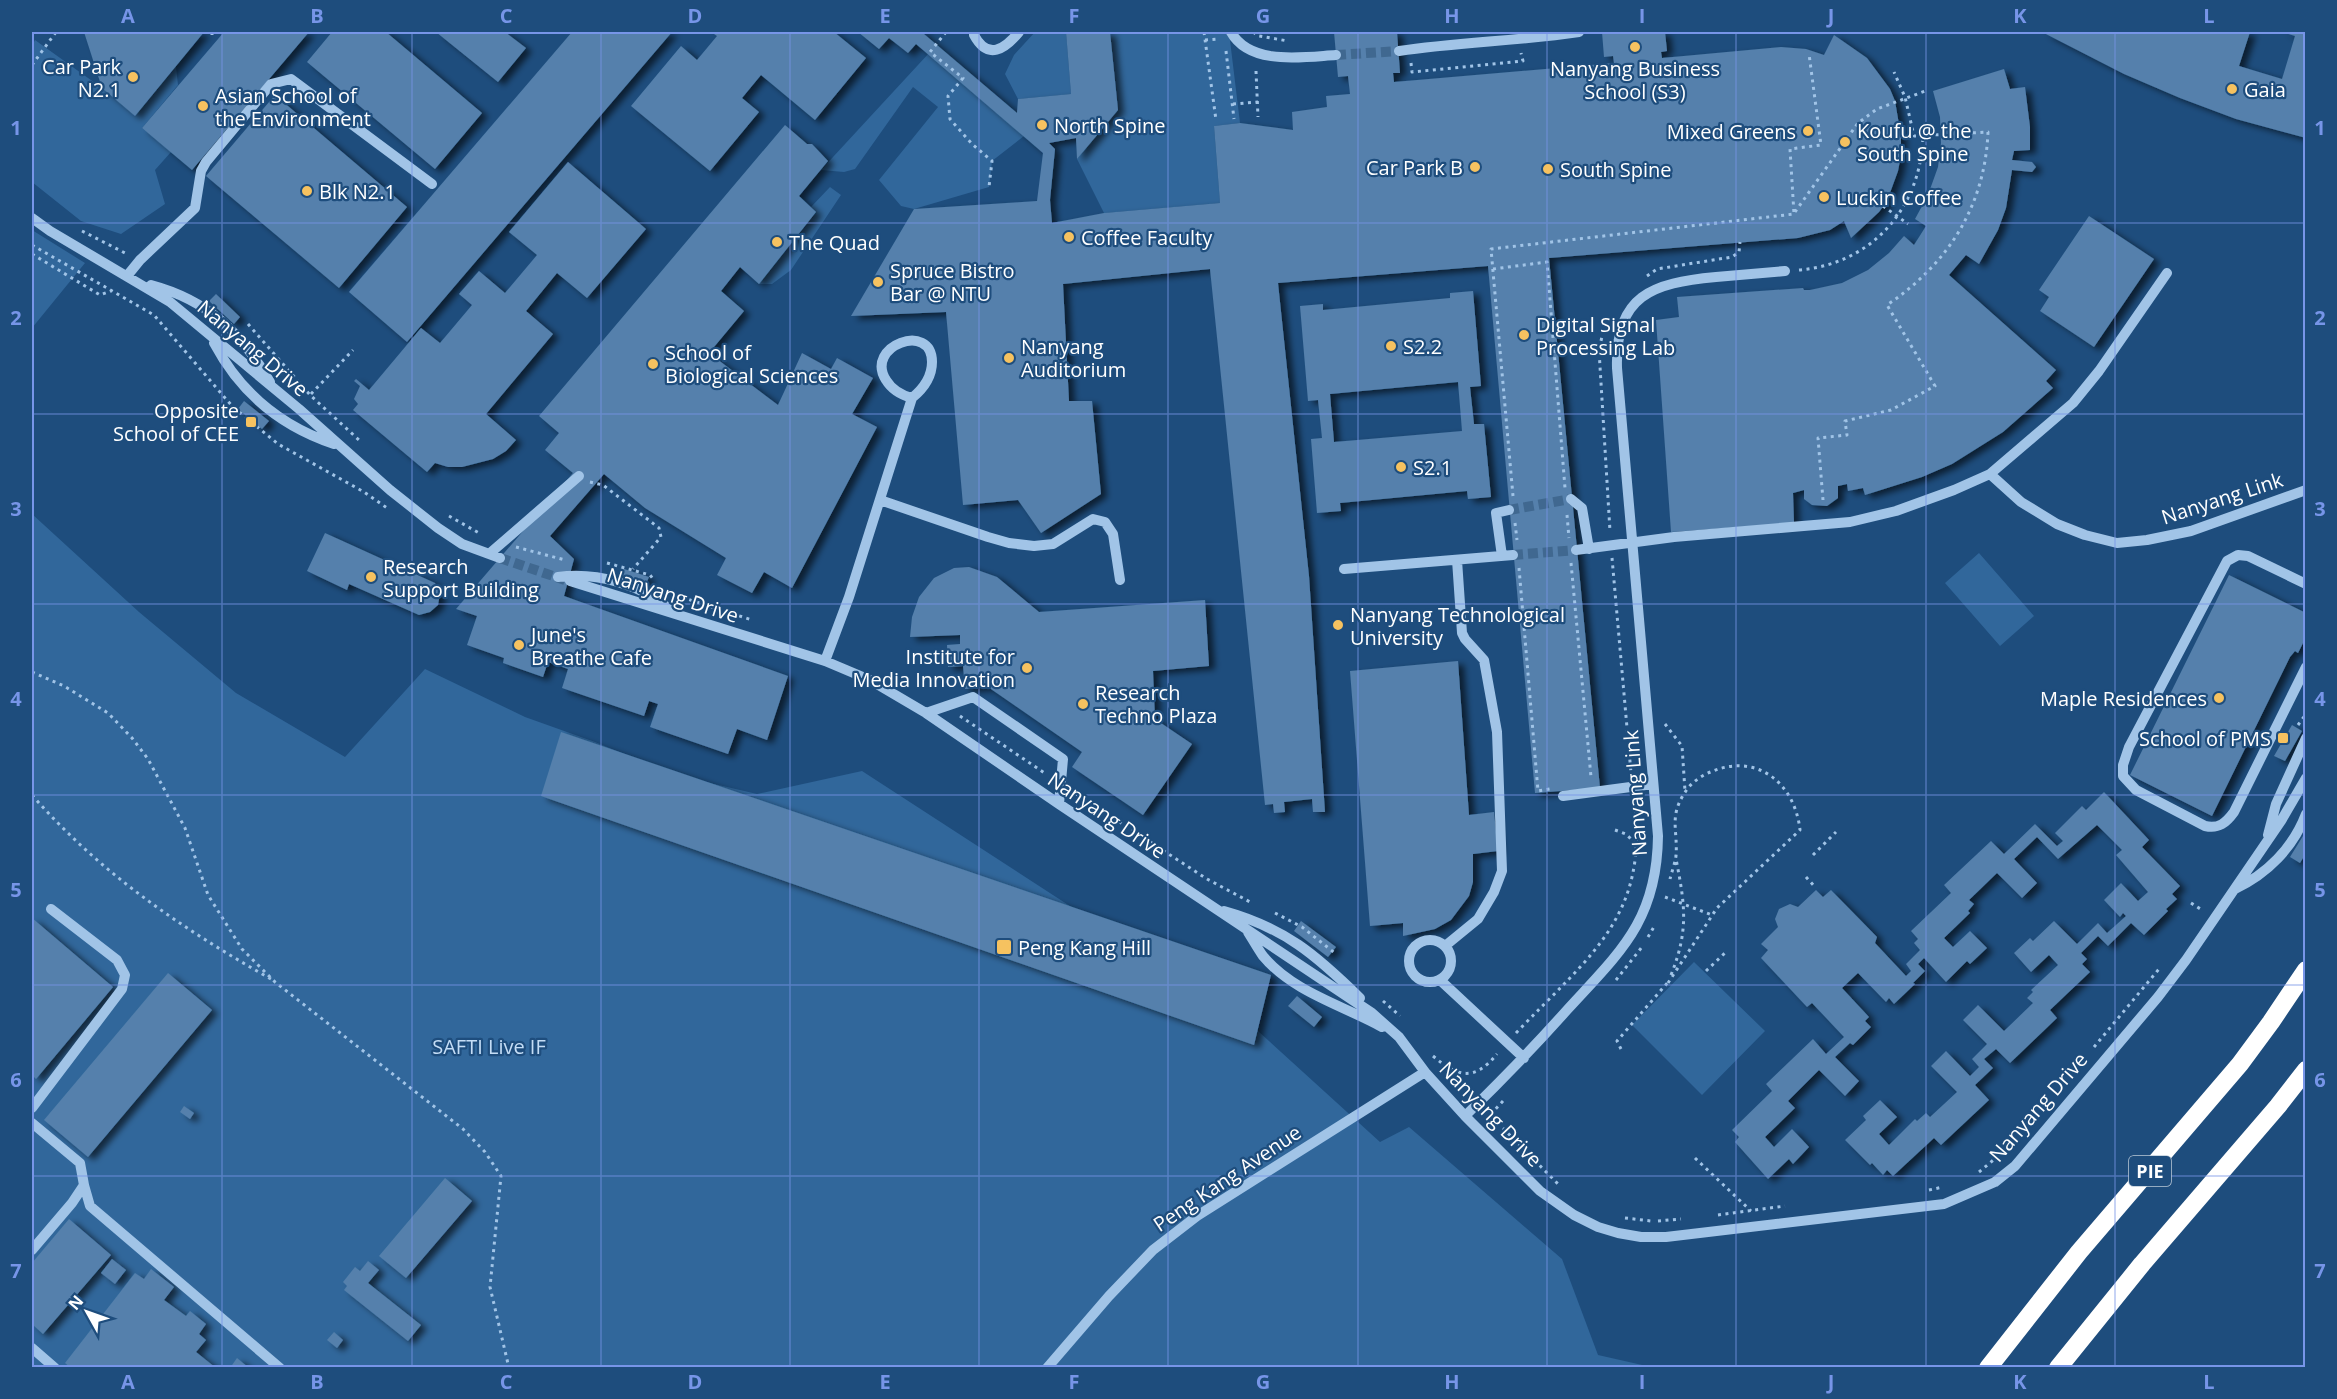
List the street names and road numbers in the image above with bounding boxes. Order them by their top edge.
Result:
street label: Nanyang Drive [192,294,314,402]
street label: Nanyang Link [2158,466,2287,530]
street label: Nanyang Drive [604,561,742,629]
street label: Nanyang Link [1617,729,1653,857]
street label: Nanyang Drive [1043,766,1171,864]
street label: Nanyang Drive [1983,1046,2093,1168]
street label: Nanyang Drive [1434,1055,1548,1173]
street label: Peng Kang Avenue [1148,1118,1306,1238]
road number: PIE [2129,1156,2171,1186]

